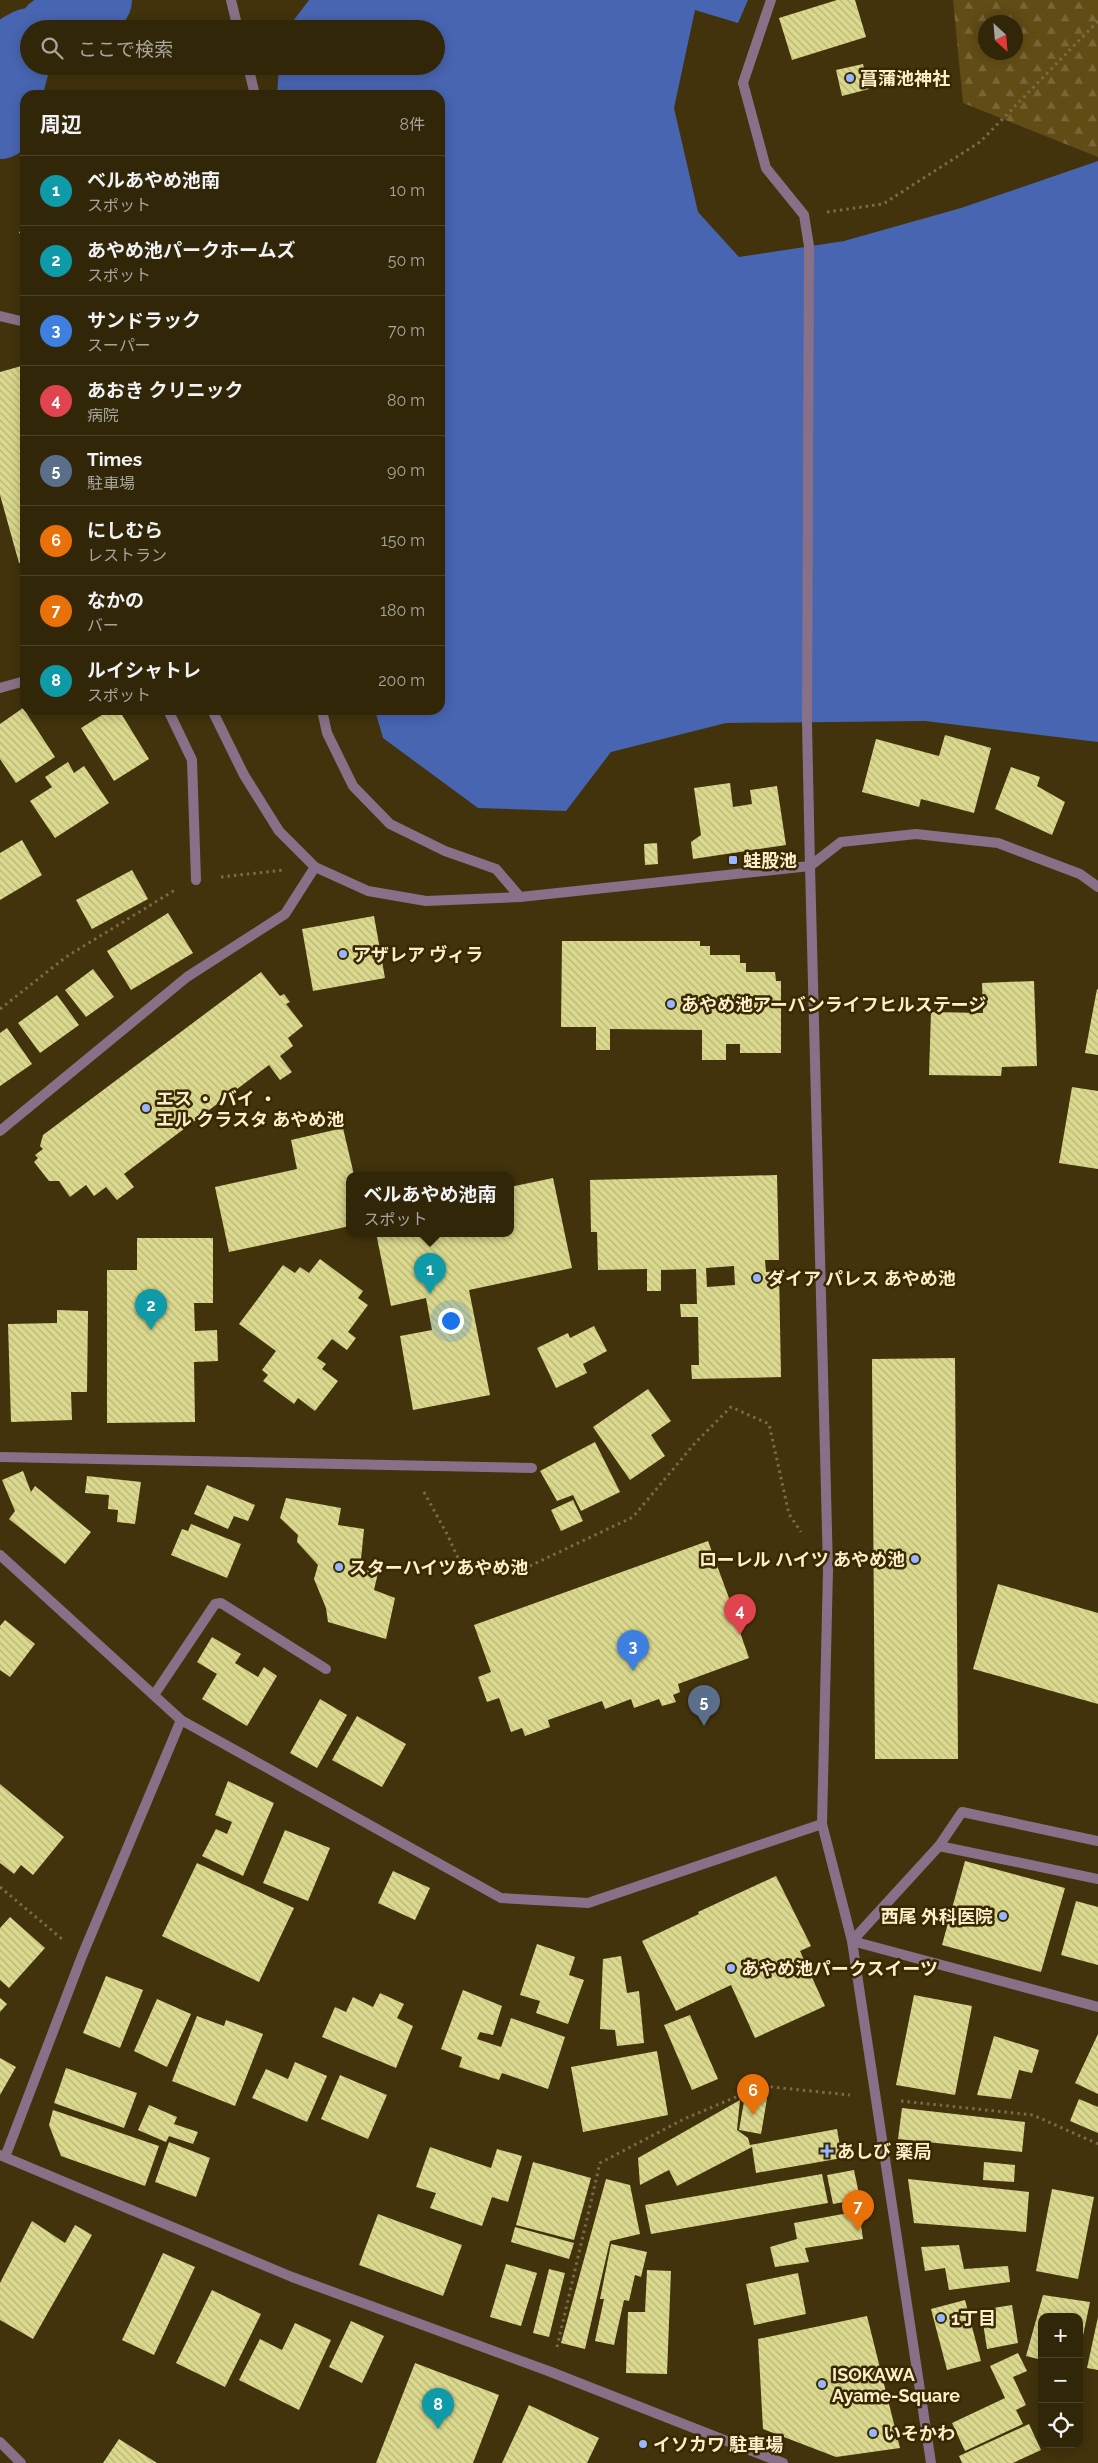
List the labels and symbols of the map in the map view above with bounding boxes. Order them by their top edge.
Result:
north arrow [978,15,1023,60]
place label: 菖蒲池神社 [860,68,950,89]
marker: 菖蒲池神社 [844,72,856,84]
place label: 蛙股池 [743,850,797,871]
marker: 蛙股池 [727,854,739,866]
place label: アザレア ヴィラ [353,944,483,965]
marker: アザレア ヴィラ [337,948,349,960]
place label: あやめ池アーバンライフヒルステージ [681,994,986,1015]
marker: あやめ池アーバンライフヒルステージ [665,998,677,1010]
place label: エス ・ バイ ・ エル クラスタ あやめ池 [156,1088,344,1130]
marker: エス ・ バイ ・ エル クラスタ あやめ池 [140,1102,152,1114]
pin: 1 [414,1253,446,1294]
place label: ダイア パレス あやめ池 [767,1268,956,1289]
marker: ダイア パレス あやめ池 [751,1272,763,1284]
pin: 2 [135,1289,167,1330]
your location [438,1308,464,1334]
place label: ローレル ハイツ あやめ池 [699,1549,905,1570]
marker: ローレル ハイツ あやめ池 [909,1553,921,1565]
place label: スターハイツあやめ池 [349,1557,528,1578]
marker: スターハイツあやめ池 [333,1561,345,1573]
pin: 4 [724,1594,756,1635]
pin: 3 [617,1630,649,1671]
pin: 5 [688,1685,720,1726]
place label: 西尾 外科医院 [881,1906,993,1927]
marker: 西尾 外科医院 [997,1910,1009,1922]
place label: あやめ池パークスイーツ [741,1958,938,1979]
marker: あやめ池パークスイーツ [725,1962,737,1974]
pin: 6 [737,2074,769,2115]
place label: あしび 薬局 [837,2141,931,2162]
marker: あしび 薬局 [821,2145,833,2157]
pin: 7 [842,2190,874,2231]
place label: 1丁目 [951,2308,996,2329]
marker: 1丁目 [935,2312,947,2324]
place label: ISOKAWA Ayame-Square [832,2364,960,2406]
marker: ISOKAWA Ayame-Square [816,2378,828,2390]
pin: 8 [422,2388,454,2429]
place label: いそかわ [883,2423,955,2444]
marker: いそかわ [867,2427,879,2439]
place label: イソカワ 駐車場 [653,2434,783,2455]
marker: イソカワ 駐車場 [637,2438,649,2450]

